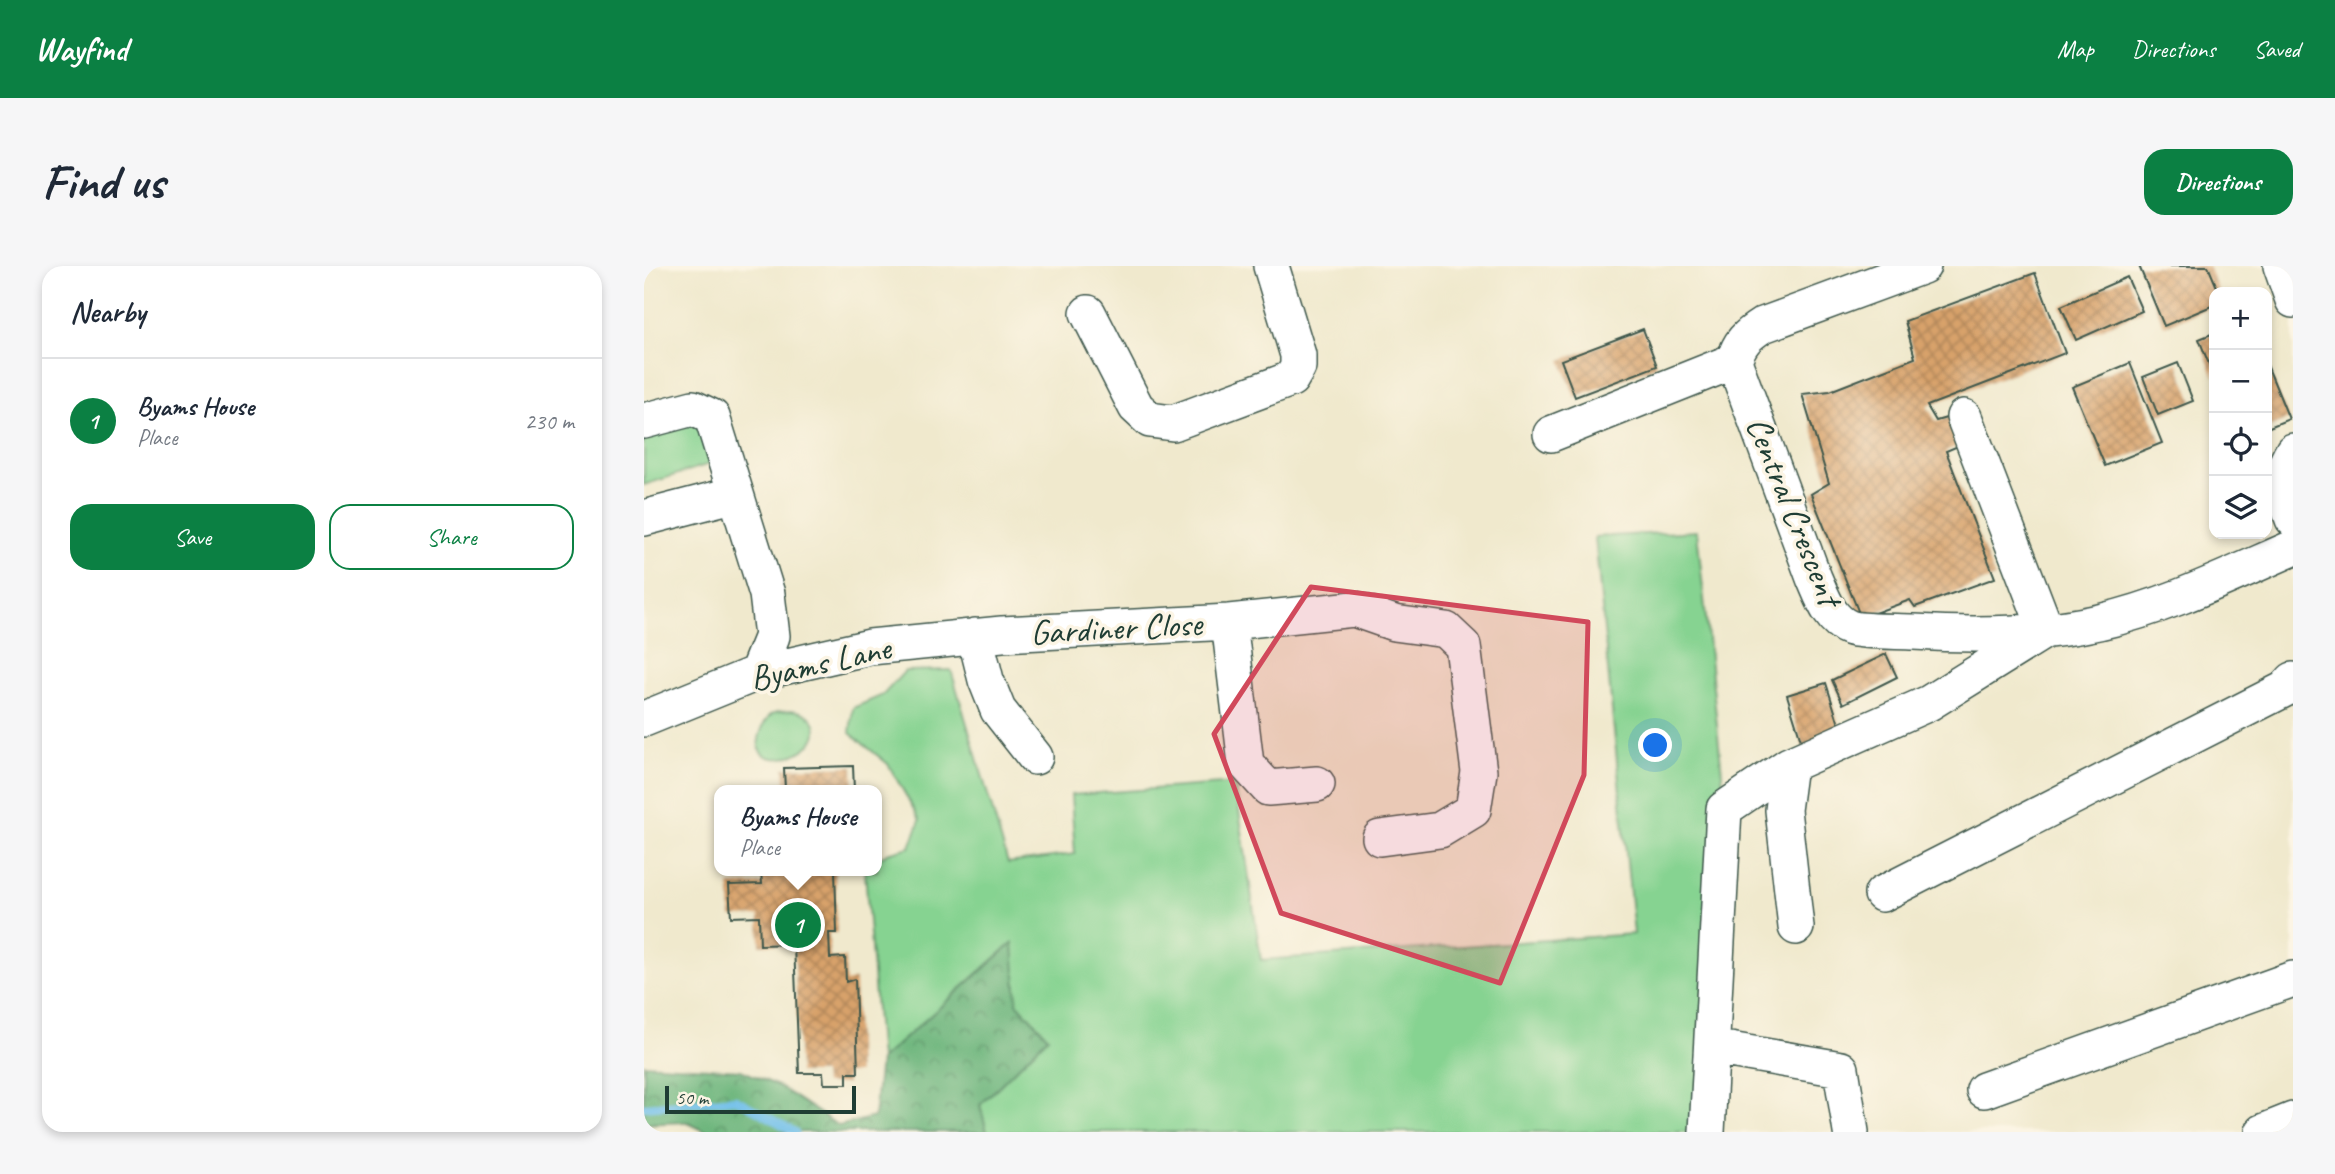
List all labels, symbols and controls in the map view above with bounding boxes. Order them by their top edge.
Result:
text: Wayfind [35,28,128,70]
text: Map [2057,34,2094,64]
text: Directions [2132,34,2215,64]
text: Saved [2253,34,2300,64]
button: Directions [2144,149,2293,215]
text: Find us [42,151,164,213]
map controls [2209,287,2272,539]
button: + [2209,287,2272,350]
text: Nearby [70,293,146,331]
button: − [2209,350,2272,413]
text: Byams House [137,390,254,423]
text: 1 [88,407,98,436]
text: 230 m [525,407,574,436]
street label: Central Crescent [1736,410,1854,616]
button: locate [2209,413,2272,476]
text: Place [137,423,177,452]
button: layers [2209,476,2272,539]
button: Save [70,504,315,570]
button: Share [329,504,574,570]
street label: Gardiner Close [1029,601,1205,655]
street label: Byams Lane [745,624,897,701]
your location [1638,728,1672,762]
popup [714,785,882,876]
text: Byams House [740,800,856,833]
text: Place [740,833,780,862]
pin: 1 [775,899,821,951]
scale bar [665,1083,856,1115]
text: 50 m [676,1086,708,1110]

